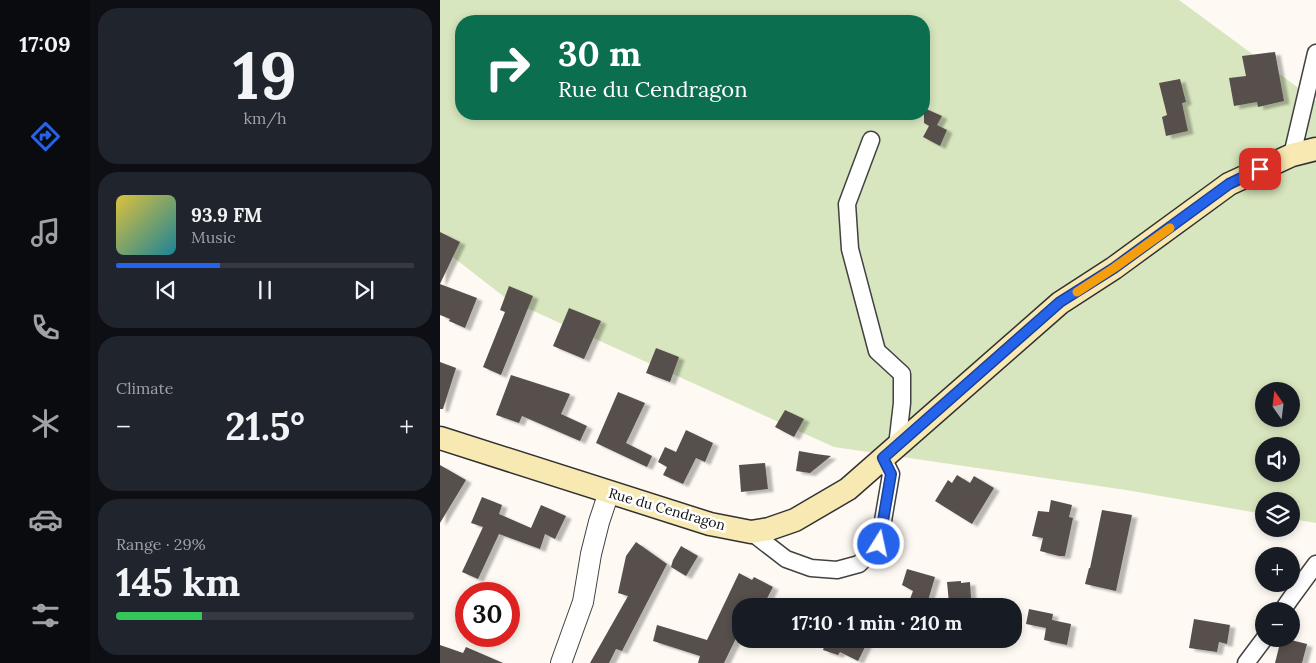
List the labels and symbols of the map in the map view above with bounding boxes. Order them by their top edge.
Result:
pin [1239,148,1281,190]
north arrow [1255,382,1300,428]
street label: Rue du Cendragon [607,484,728,534]
position arrow [852,517,904,569]
speed limit sign: 30 [455,582,520,647]

